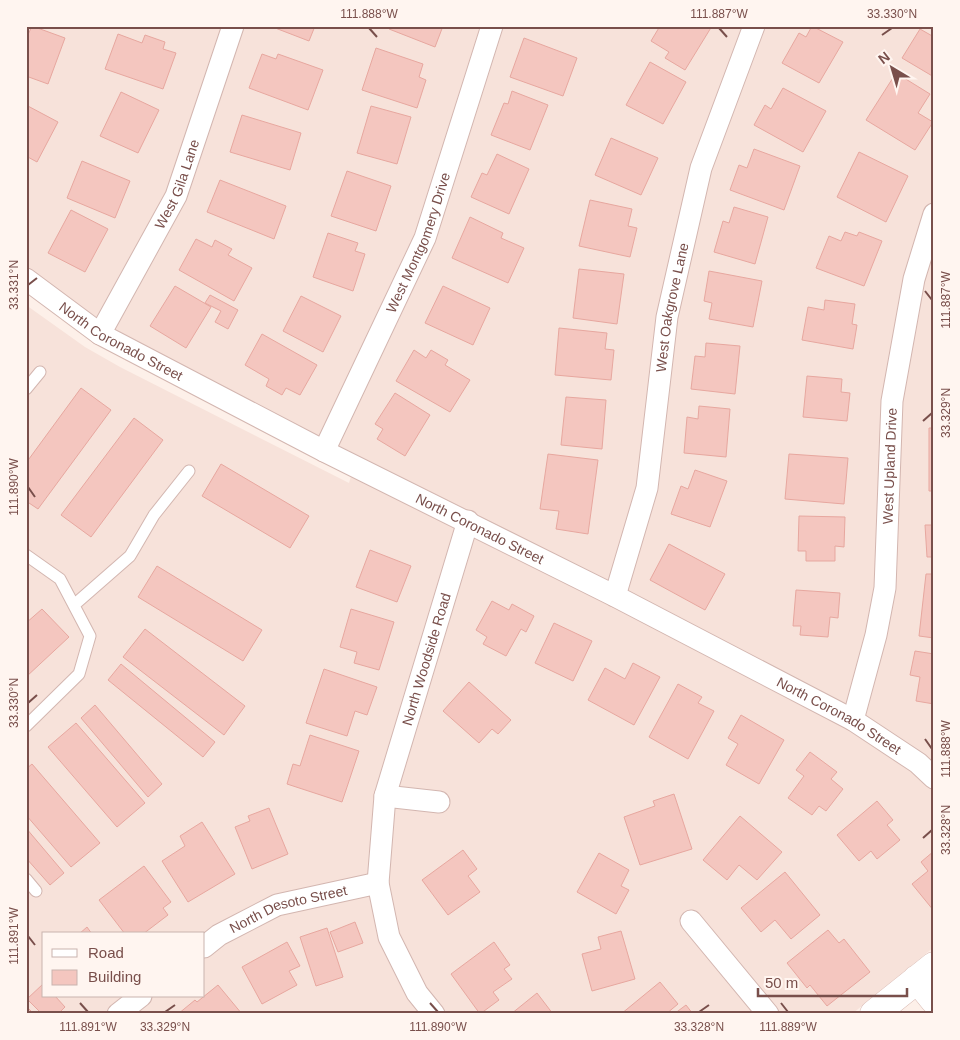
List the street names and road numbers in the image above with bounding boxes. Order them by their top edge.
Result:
street label: West Gila Lane [151,137,202,232]
street label: West Montgomery Drive [383,170,453,315]
street label: West Oakgrove Lane [653,241,692,373]
street label: North Coronado Street [56,299,186,384]
street label: West Upland Drive [879,407,900,525]
street label: North Coronado Street [413,490,547,567]
street label: North Woodside Road [399,591,454,727]
street label: North Coronado Street [774,674,904,758]
street label: North Desoto Street [227,882,349,936]

